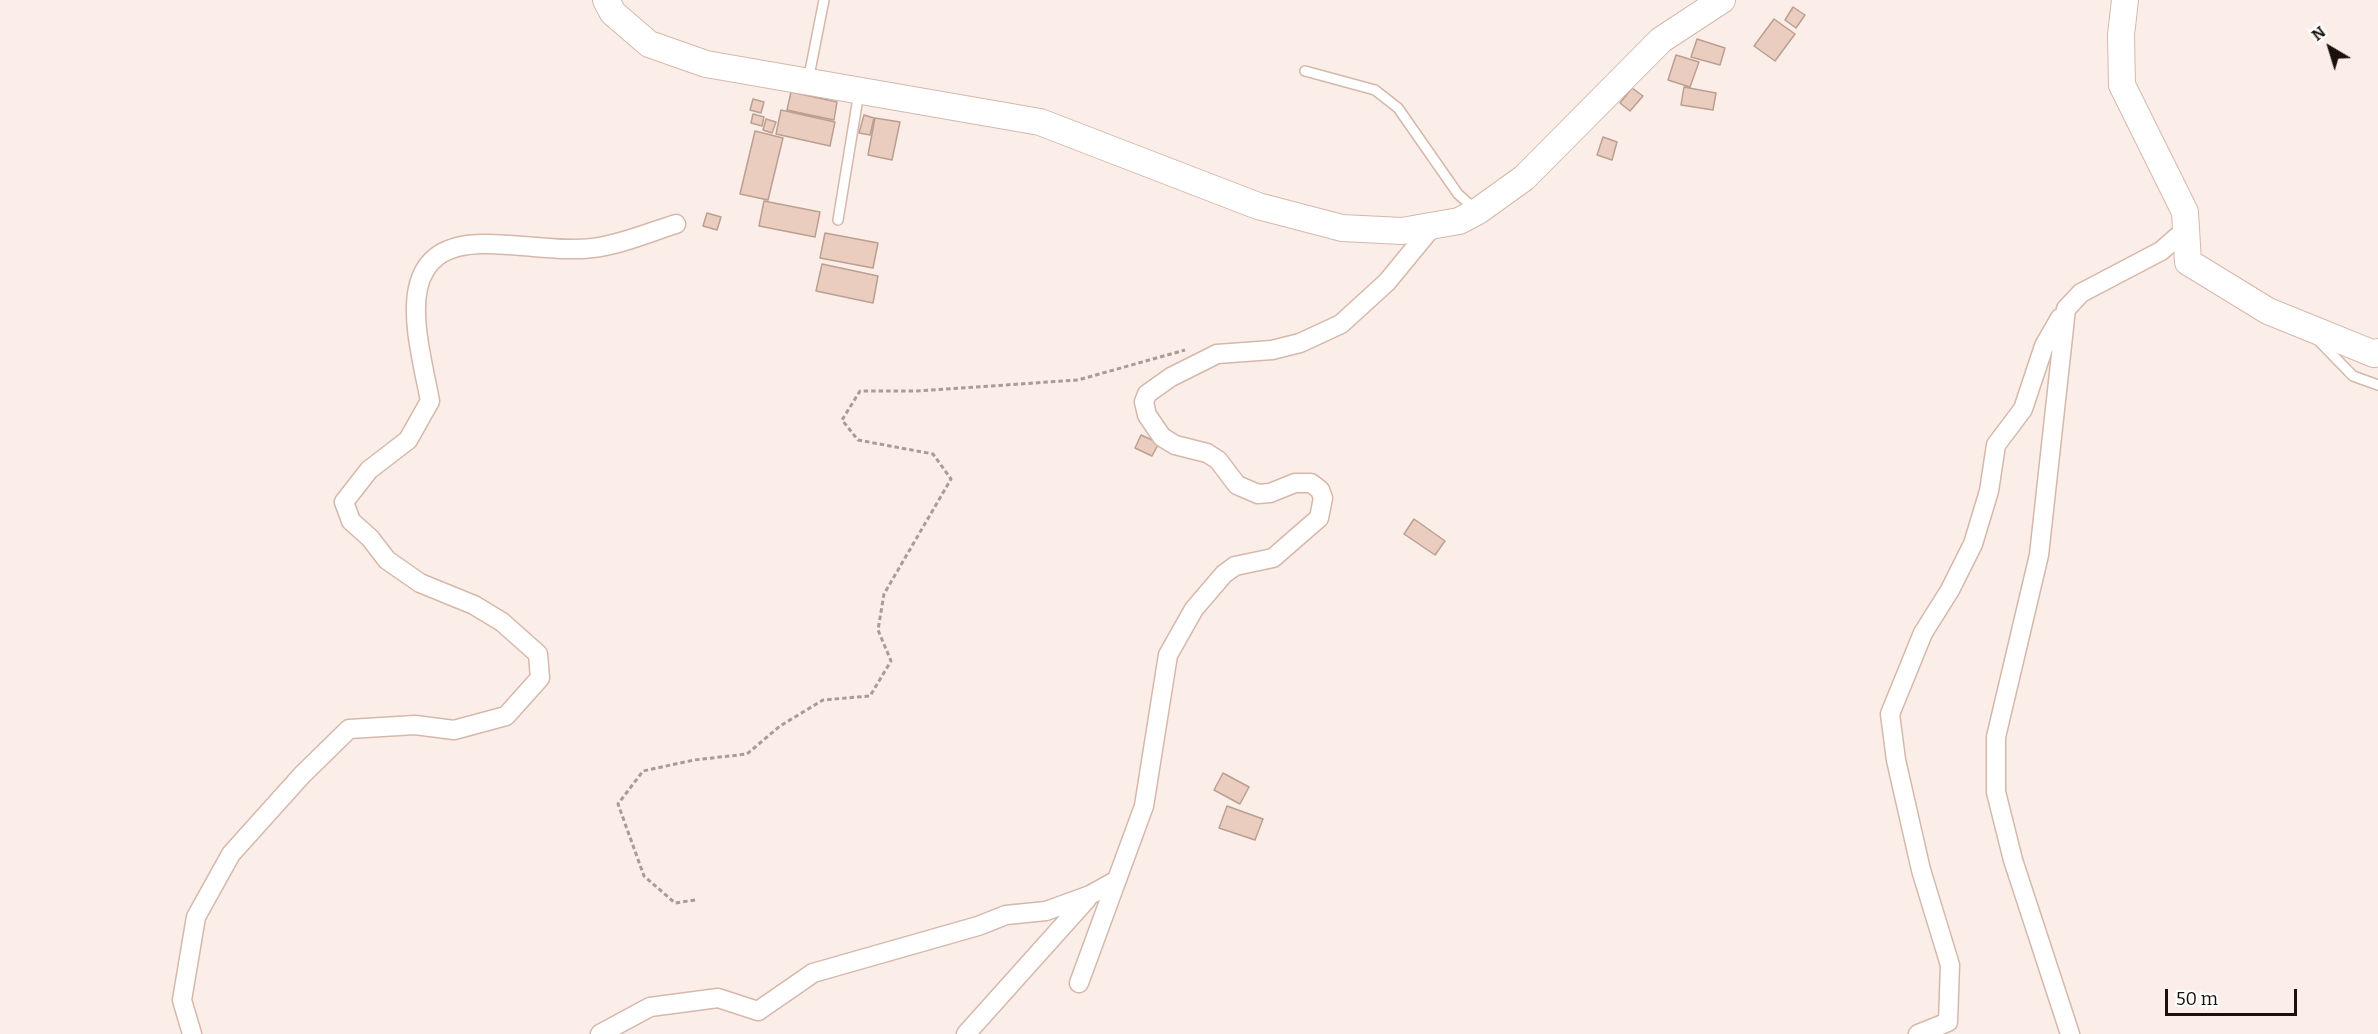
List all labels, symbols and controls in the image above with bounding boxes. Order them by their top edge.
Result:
north arrow [2300,18,2360,78]
text: N [2308,22,2329,45]
scale bar [2168,977,2300,1015]
text: 50 m [2176,988,2218,1010]

